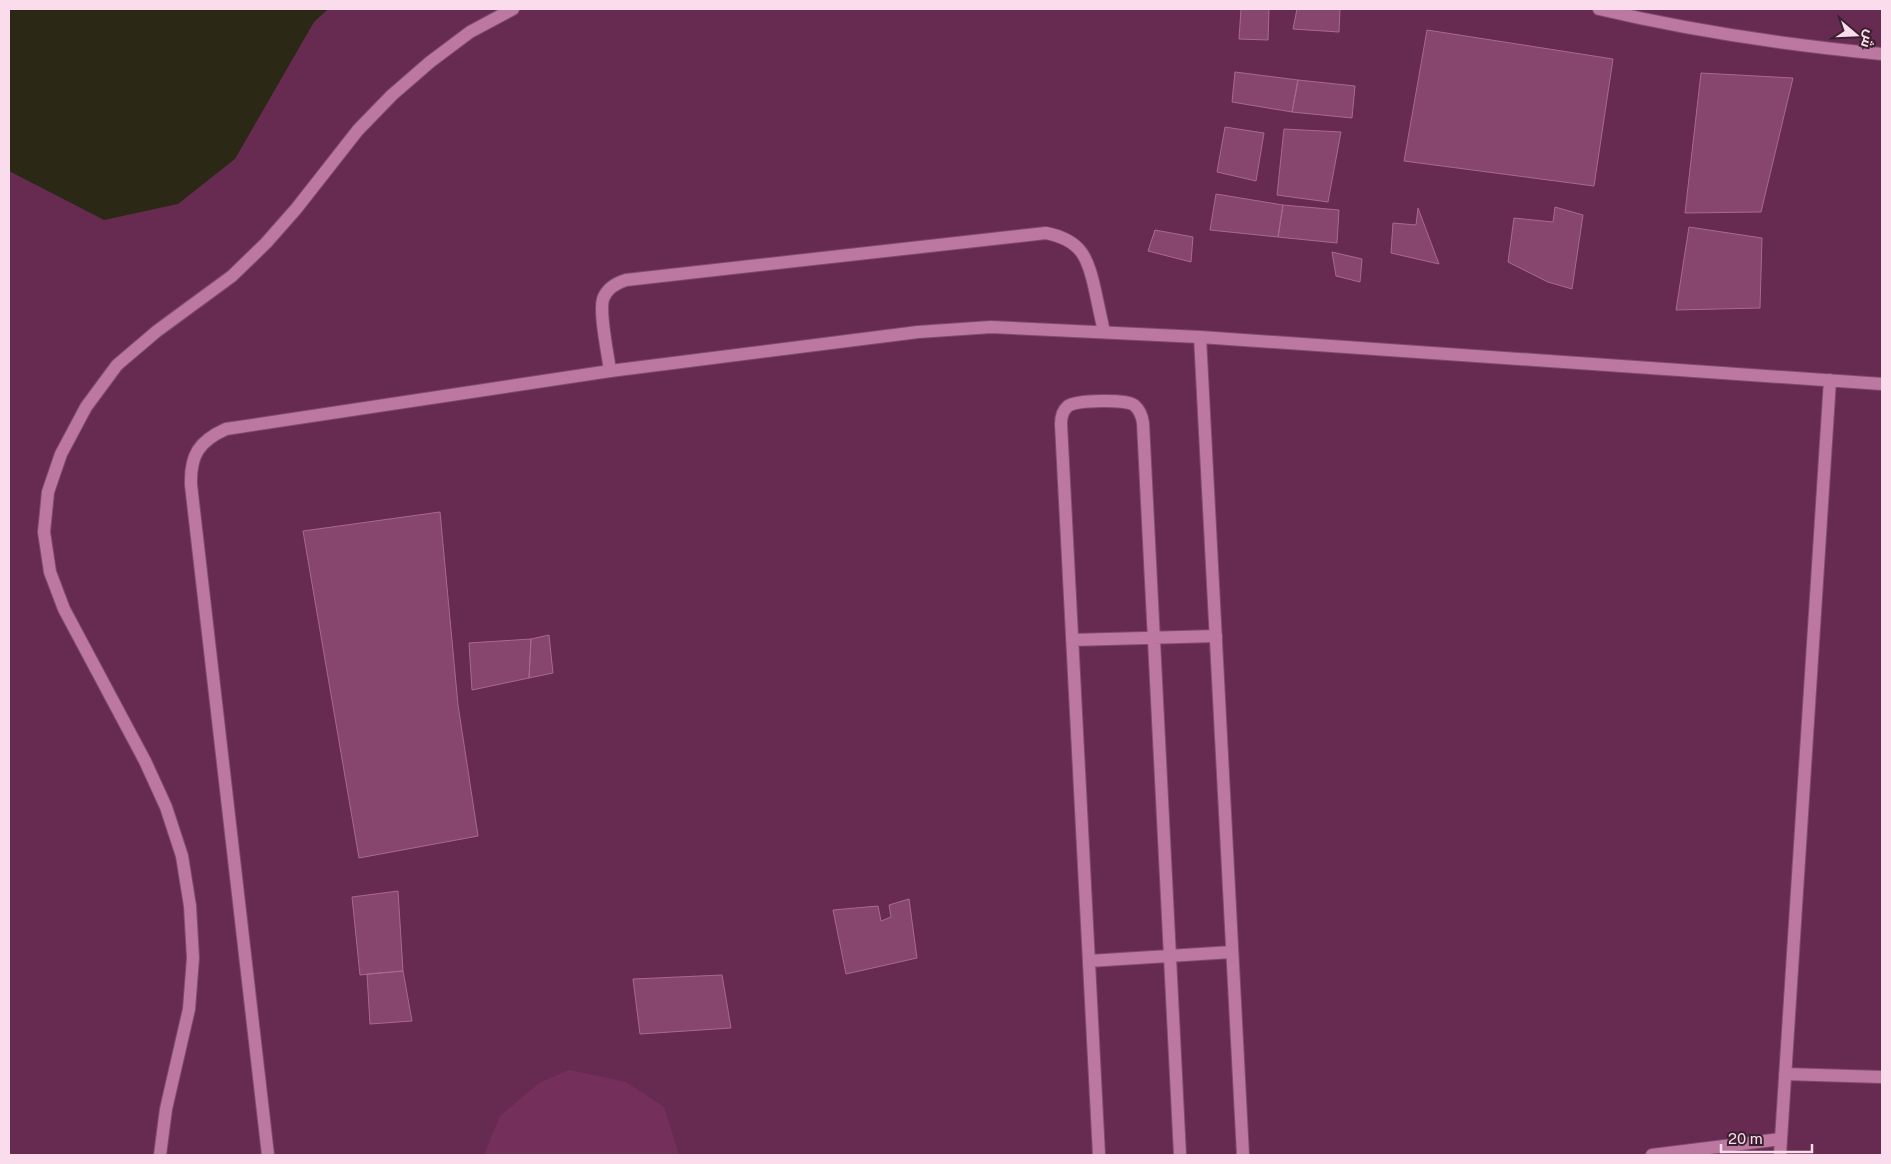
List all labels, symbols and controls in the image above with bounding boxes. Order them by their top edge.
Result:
north arrow [1831,10,1881,60]
text: ش [1857,28,1879,50]
scale bar [1721,1122,1812,1154]
text: 20 m [1728,1130,1763,1147]

